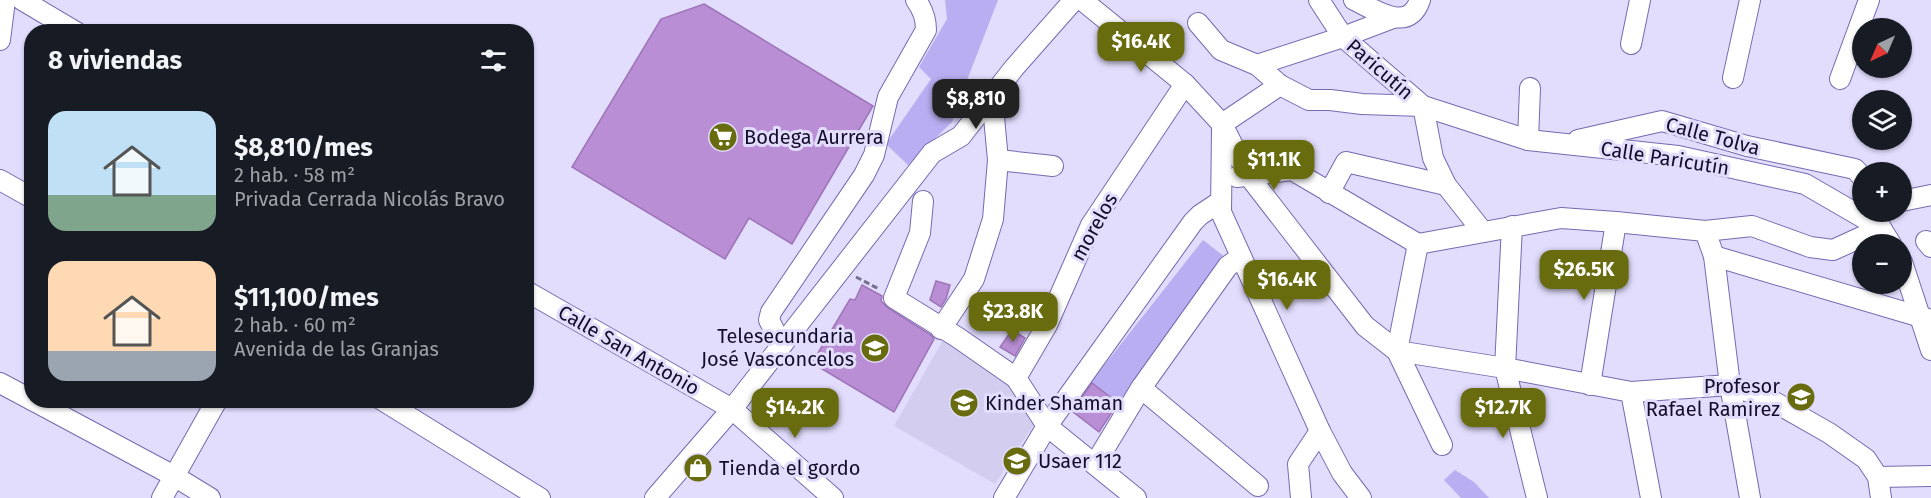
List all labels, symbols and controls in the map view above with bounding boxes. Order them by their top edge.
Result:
north arrow [1852,18,1912,78]
map controls [1852,18,1912,294]
pin: $16.4K [1092,22,1190,73]
text: $16.4K [1111,29,1171,53]
street label: Paricutín [1342,34,1418,104]
icon: filters [477,44,510,77]
text: 8 viviendas [48,45,182,76]
pin: $8,810 [927,79,1025,130]
text: $8,810 [946,86,1006,110]
button: layers [1852,90,1912,150]
street label: Calle Tolva [1663,112,1763,160]
supermarket icon: Bodega Aurrera [707,121,739,153]
place label: Bodega Aurrera [744,125,884,149]
text: $8,810/mes [234,132,373,163]
icon: home [96,135,168,207]
street label: Calle Paricutín [1599,136,1731,180]
pin: $11.1K [1225,140,1323,191]
text: $11.1K [1247,147,1301,171]
button: + [1852,162,1912,222]
text: 2 hab. · 58 m² [234,163,355,187]
text: Privada Cerrada Nicolás Bravo [234,187,505,211]
street label: morelos [1066,189,1122,265]
button: − [1852,234,1912,294]
pin: $26.5K [1535,250,1633,301]
text: $26.5K [1554,257,1614,281]
pin: $16.4K [1238,260,1336,311]
text: $16.4K [1257,267,1317,291]
text: $11,100/mes [234,282,379,313]
icon: home [96,285,168,357]
pin: $23.8K [964,292,1062,343]
text: $23.8K [983,299,1043,323]
street label: Calle San Antonio [554,300,704,400]
text: 2 hab. · 60 m² [234,313,356,337]
place label: Telesecundaria José Vasconcelos [701,324,854,371]
school or university icon: Telesecundaria José Vasconcelos [859,332,891,364]
text: Avenida de las Granjas [234,337,439,361]
place label: Profesor Rafael Ramirez [1646,374,1780,421]
school or university icon: Profesor Rafael Ramirez [1785,381,1817,413]
school or university icon: Kinder Shaman [948,387,980,419]
pin: $14.2K [746,388,844,439]
pin: $12.7K [1454,388,1552,439]
place label: Kinder Shaman [985,391,1123,415]
text: $14.2K [766,395,824,419]
text: $12.7K [1475,395,1531,419]
school or university icon: Usaer 112 [1001,445,1033,477]
place label: Usaer 112 [1038,449,1122,473]
shop icon: Tienda el gordo [682,452,714,484]
place label: Tienda el gordo [719,456,860,480]

